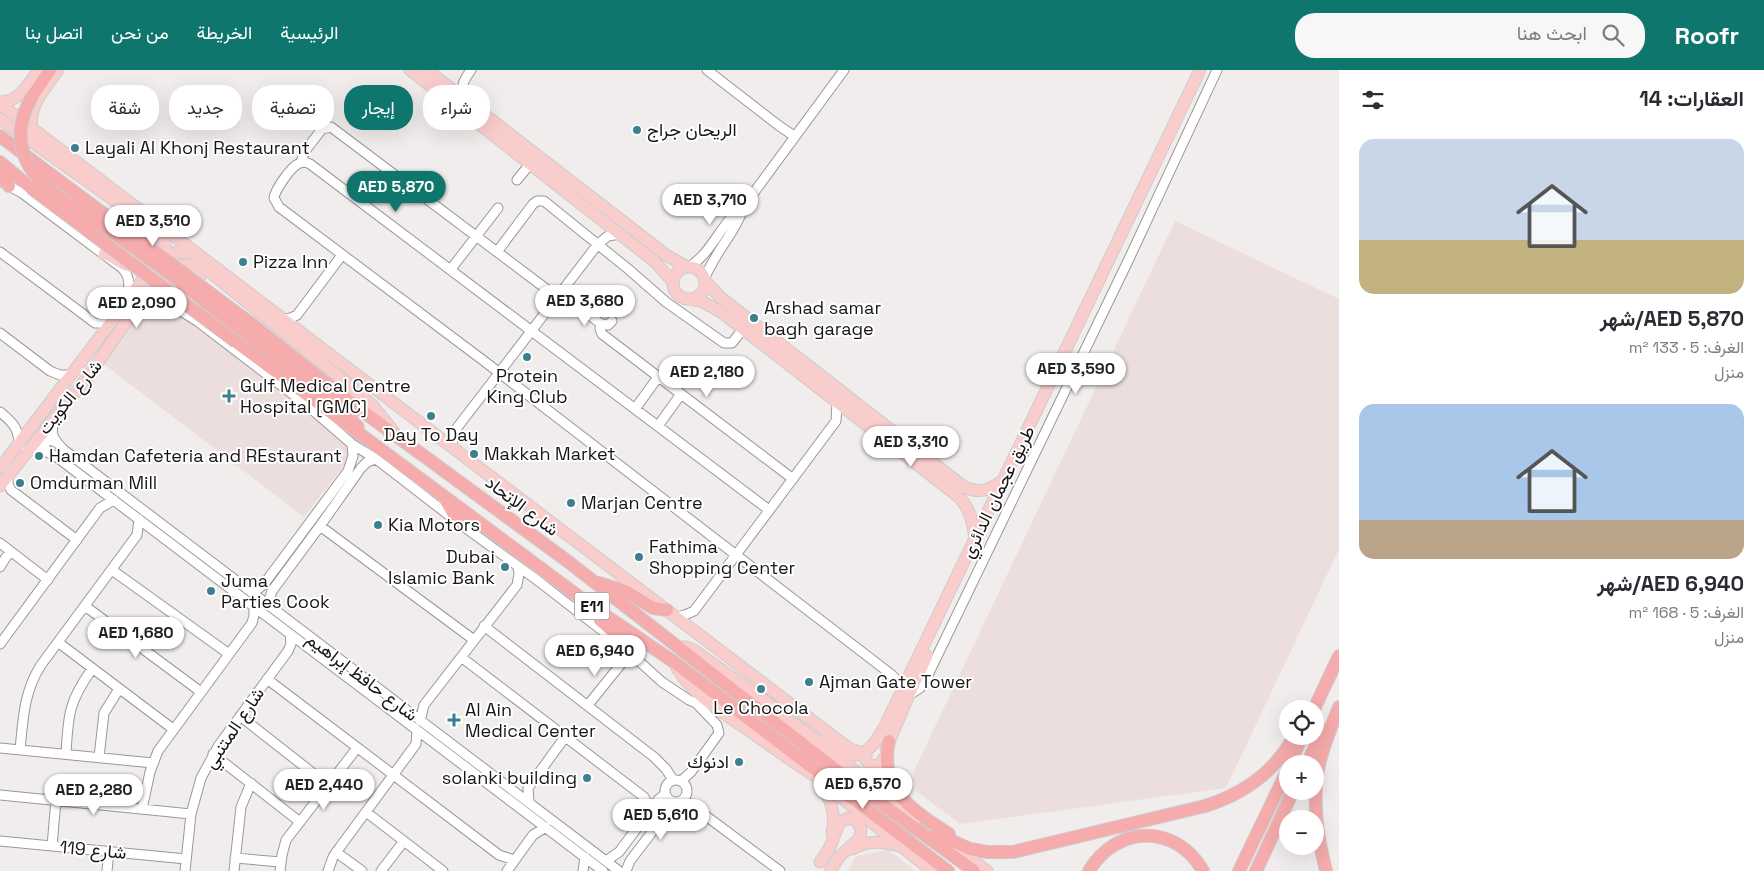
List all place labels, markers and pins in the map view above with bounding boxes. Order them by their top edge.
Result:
place label: الريحان جراج [647,118,737,142]
marker: الريحان جراج [631,124,643,136]
place label: Layali Al Khonj Restaurant [85,136,310,159]
marker: Layali Al Khonj Restaurant [69,142,81,154]
pin: AED 5,870 [339,170,453,213]
pin: AED 3,710 [653,184,767,226]
pin: AED 3,510 [96,204,210,247]
place label: Pizza Inn [253,250,328,273]
marker: Pizza Inn [237,256,249,268]
pin: AED 3,680 [528,284,642,327]
pin: AED 2,090 [80,286,194,329]
place label: Arshad samar bagh garage [764,296,881,340]
marker: Arshad samar bagh garage [748,312,760,324]
marker: Protein King Club [521,351,533,363]
pin: AED 3,590 [1019,352,1133,395]
pin: AED 2,180 [650,356,764,398]
place label: Protein King Club [486,364,568,408]
place label: Gulf Medical Centre Hospital [GMC] [240,374,411,418]
marker: Gulf Medical Centre Hospital [GMC] [222,389,236,403]
marker: Day To Day [425,410,437,422]
place label: Day To Day [384,423,478,446]
pin: AED 3,310 [854,426,968,468]
place label: Makkah Market [484,442,616,465]
place label: Hamdan Cafeteria and REstaurant [49,444,342,467]
marker: Makkah Market [468,448,480,460]
marker: Hamdan Cafeteria and REstaurant [33,450,45,462]
place label: Omdurman Mill [30,471,157,494]
marker: Omdurman Mill [14,477,26,489]
place label: Marjan Centre [581,491,703,514]
marker: Marjan Centre [565,497,577,509]
place label: Kia Motors [388,513,480,536]
marker: Kia Motors [372,519,384,531]
place label: Fathima Shopping Center [649,535,796,579]
place label: Dubai Islamic Bank [388,545,495,589]
marker: Fathima Shopping Center [633,551,645,563]
marker: Dubai Islamic Bank [499,561,511,573]
place label: Juma Parties Cook [221,569,330,613]
marker: Juma Parties Cook [205,585,217,597]
pin: AED 1,680 [79,616,193,659]
pin: AED 6,940 [538,634,652,677]
place label: Ajman Gate Tower [819,670,972,693]
marker: Ajman Gate Tower [803,676,815,688]
marker: Le Chocola [755,683,767,695]
place label: Le Chocola [713,696,809,719]
place label: Al Ain Medical Center [465,698,596,742]
marker: Al Ain Medical Center [447,713,461,727]
place label: ادنوك [687,750,729,773]
marker: ادنوك [733,756,745,768]
place label: solanki building [442,766,577,789]
pin: AED 2,440 [267,768,381,811]
pin: AED 6,570 [806,768,920,810]
marker: solanki building [581,772,593,784]
pin: AED 2,280 [37,774,151,816]
pin: AED 5,610 [604,798,718,841]

